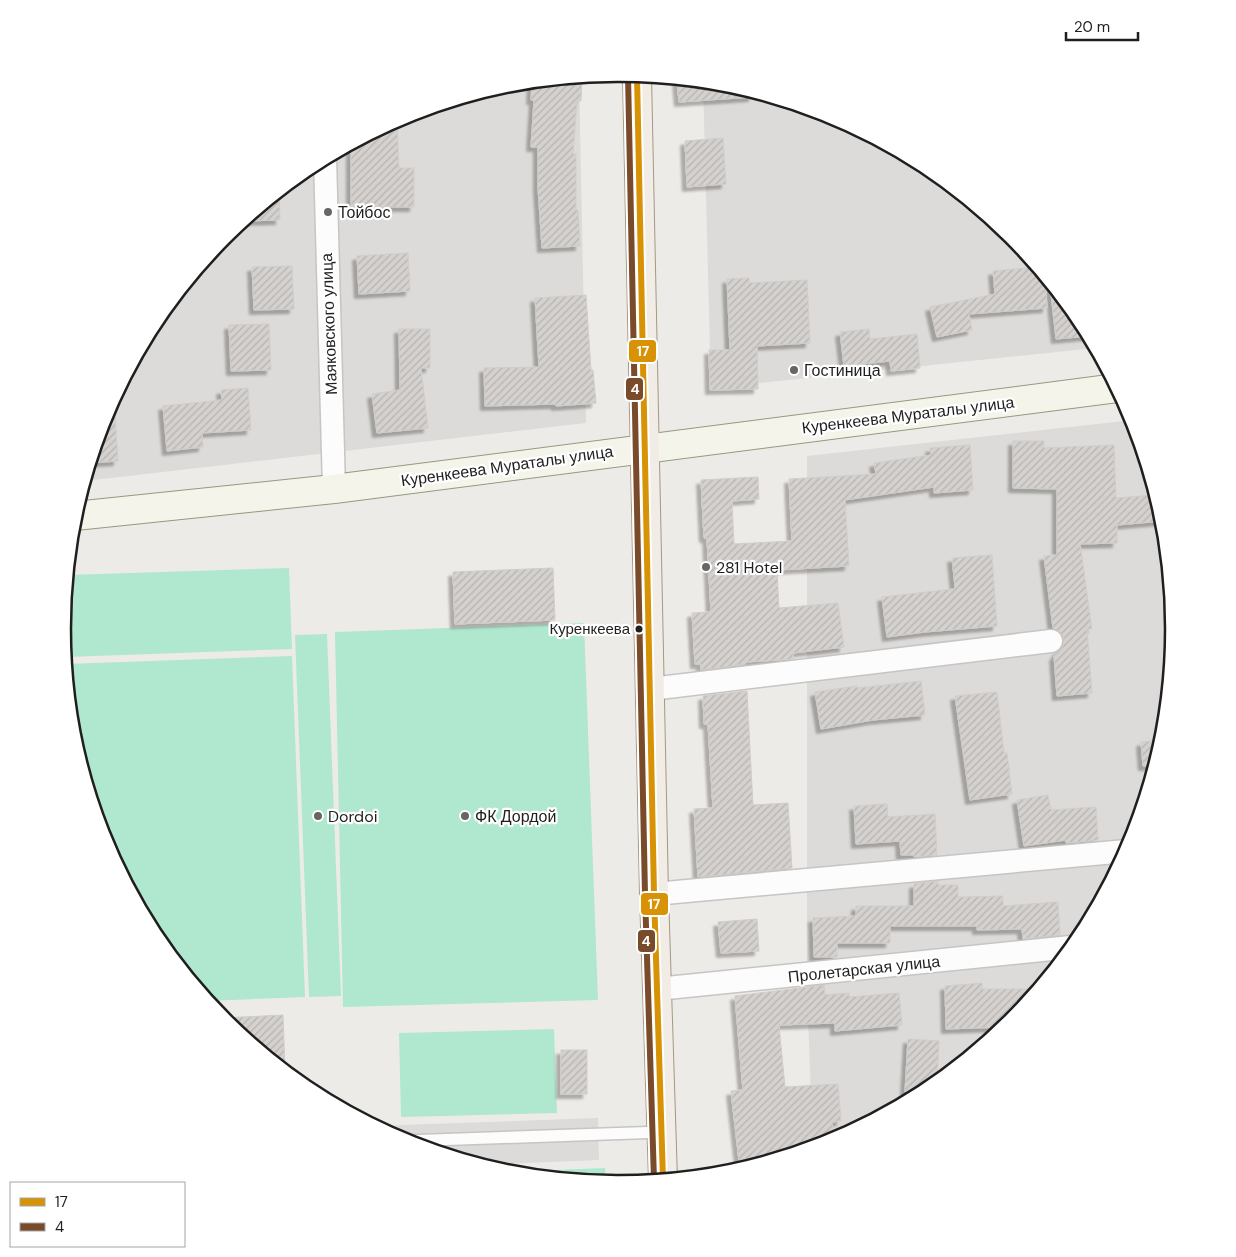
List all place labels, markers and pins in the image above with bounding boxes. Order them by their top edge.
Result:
place label: Тойбос [338,202,390,223]
marker: Тойбос [322,206,334,218]
place label: Гостиница [804,360,881,381]
marker: Гостиница [788,364,800,376]
place label: 281 Hotel [716,557,782,578]
marker: 281 Hotel [700,561,712,573]
place label: Куренкеева [549,619,631,639]
marker: Куренкеева [634,624,644,634]
place label: Dordoi [328,806,377,827]
place label: ФК Дордой [475,806,556,827]
marker: Dordoi [312,810,324,822]
marker: ФК Дордой [459,810,471,822]

